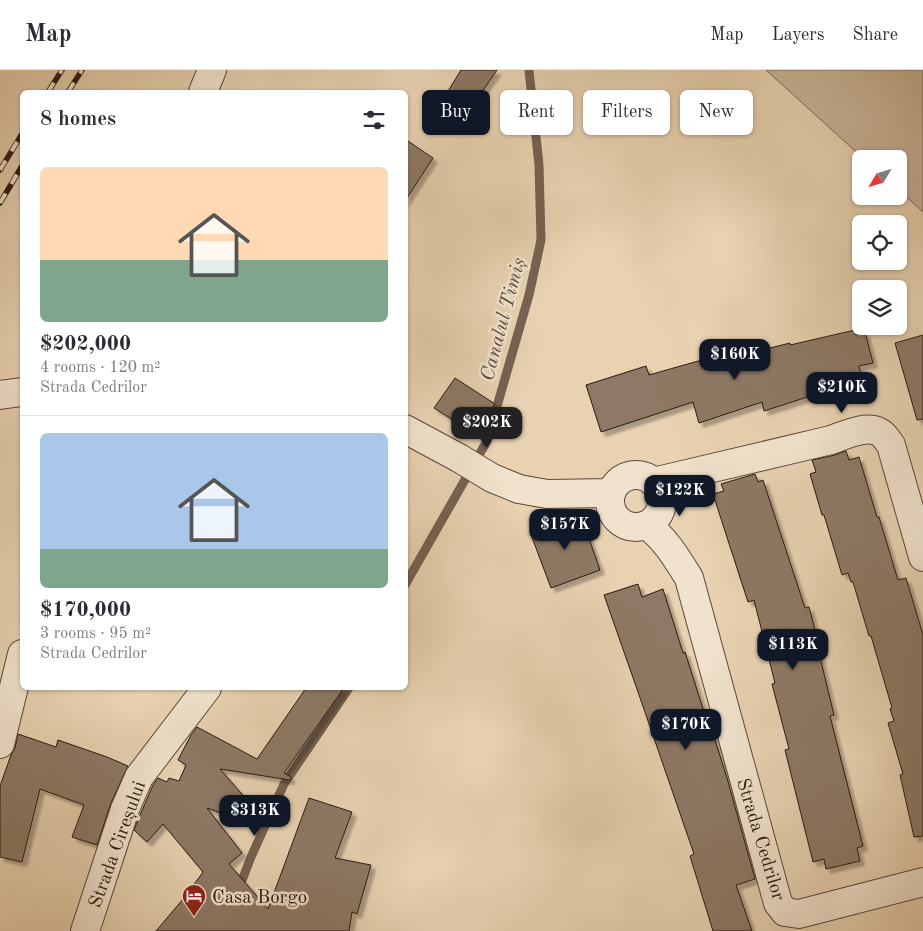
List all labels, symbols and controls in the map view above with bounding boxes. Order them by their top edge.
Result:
text: Map [25,23,72,47]
text: Map [710,26,744,44]
text: Layers [772,26,824,44]
text: Share [852,26,898,44]
chip: Buy [422,90,490,135]
chip: Rent [500,90,573,135]
chip: Filters [583,90,670,135]
chip: New [680,90,753,135]
icon: filters [360,106,388,134]
text: 8 homes [40,109,116,130]
north arrow [852,150,908,205]
map controls [852,150,907,335]
icon: home [169,200,259,290]
button: locate [852,215,907,270]
water label: Canalul Timiș [478,256,530,383]
button: layers [852,280,907,335]
text: $202,000 [40,334,131,355]
pin: $160K [700,338,770,381]
text: $160K [710,347,760,363]
text: 4 rooms · 120 m² [40,360,160,376]
pin: $210K [807,372,877,414]
text: Strada Cedrilor [40,380,147,396]
text: $210K [817,380,867,396]
pin: $202K [452,406,522,449]
text: $202K [462,415,512,431]
icon: home [169,465,259,555]
pin: $122K [645,474,715,517]
text: $122K [655,483,705,499]
pin: $157K [530,508,600,551]
text: $157K [540,517,590,533]
text: $170,000 [40,600,131,621]
text: 3 rooms · 95 m² [40,626,151,642]
pin: $113K [758,628,828,671]
text: $113K [768,637,818,653]
text: Strada Cedrilor [40,646,147,662]
pin: $170K [651,708,721,751]
text: $170K [661,717,711,733]
street label: Strada Cedrilor [732,776,787,903]
street label: Strada Cireșului [87,779,150,911]
pin: $313K [220,794,290,837]
text: $313K [230,803,280,819]
hotel icon: Casa Borgo [181,883,207,917]
place label: Casa Borgo [212,889,307,908]

